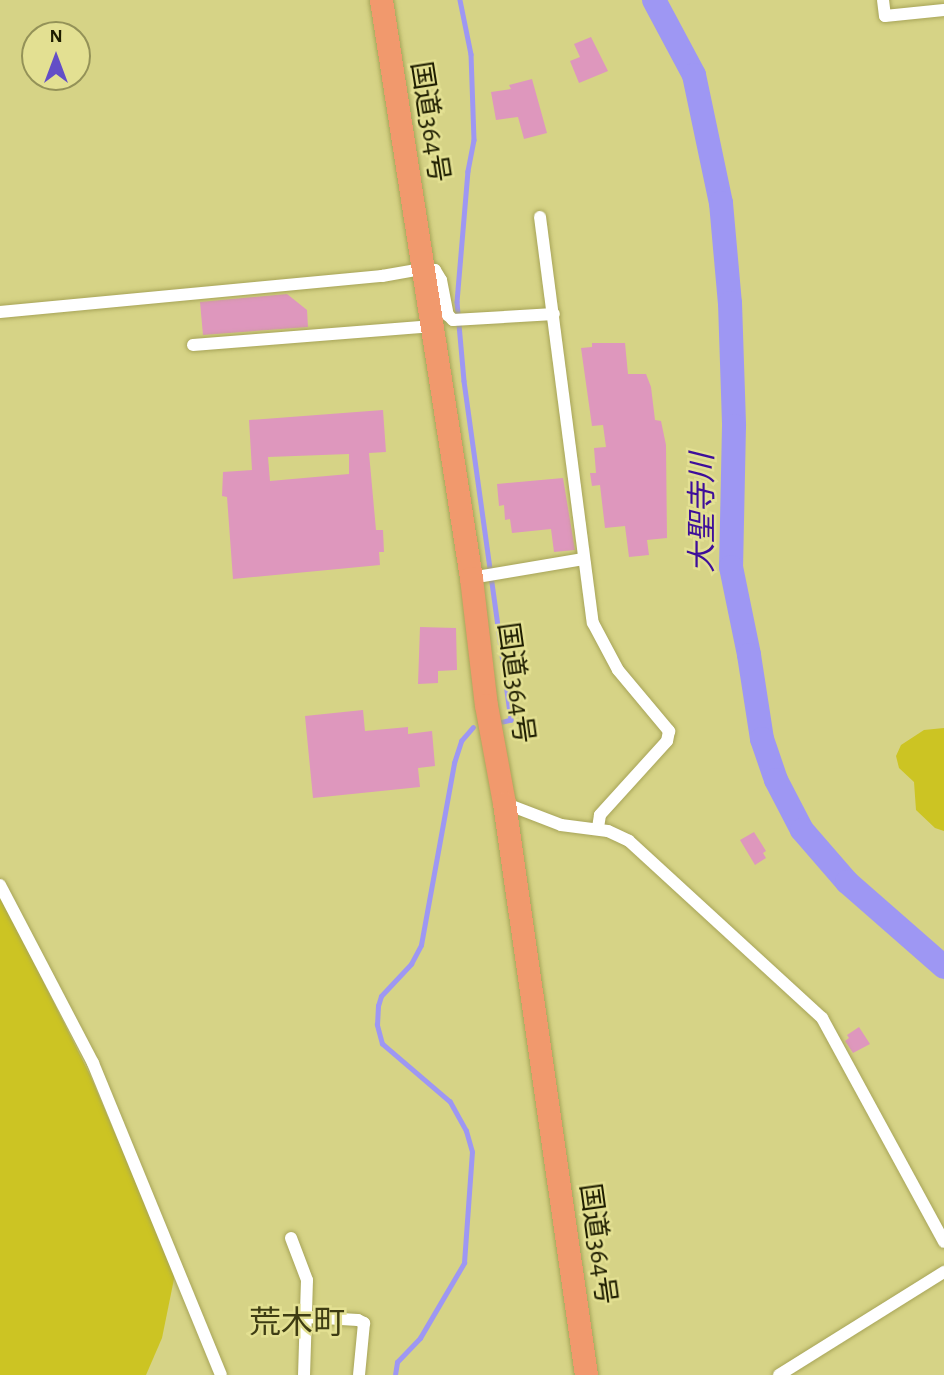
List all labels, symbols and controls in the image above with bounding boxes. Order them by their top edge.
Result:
north arrow [21,21,91,91]
text: N [49,27,63,46]
street label: 国道364号 [403,59,455,185]
water label: 大聖寺川 [685,453,721,573]
street label: 国道364号 [490,620,540,746]
street label: 国道364号 [572,1181,622,1307]
district label: 荒木町 [249,1304,345,1342]

